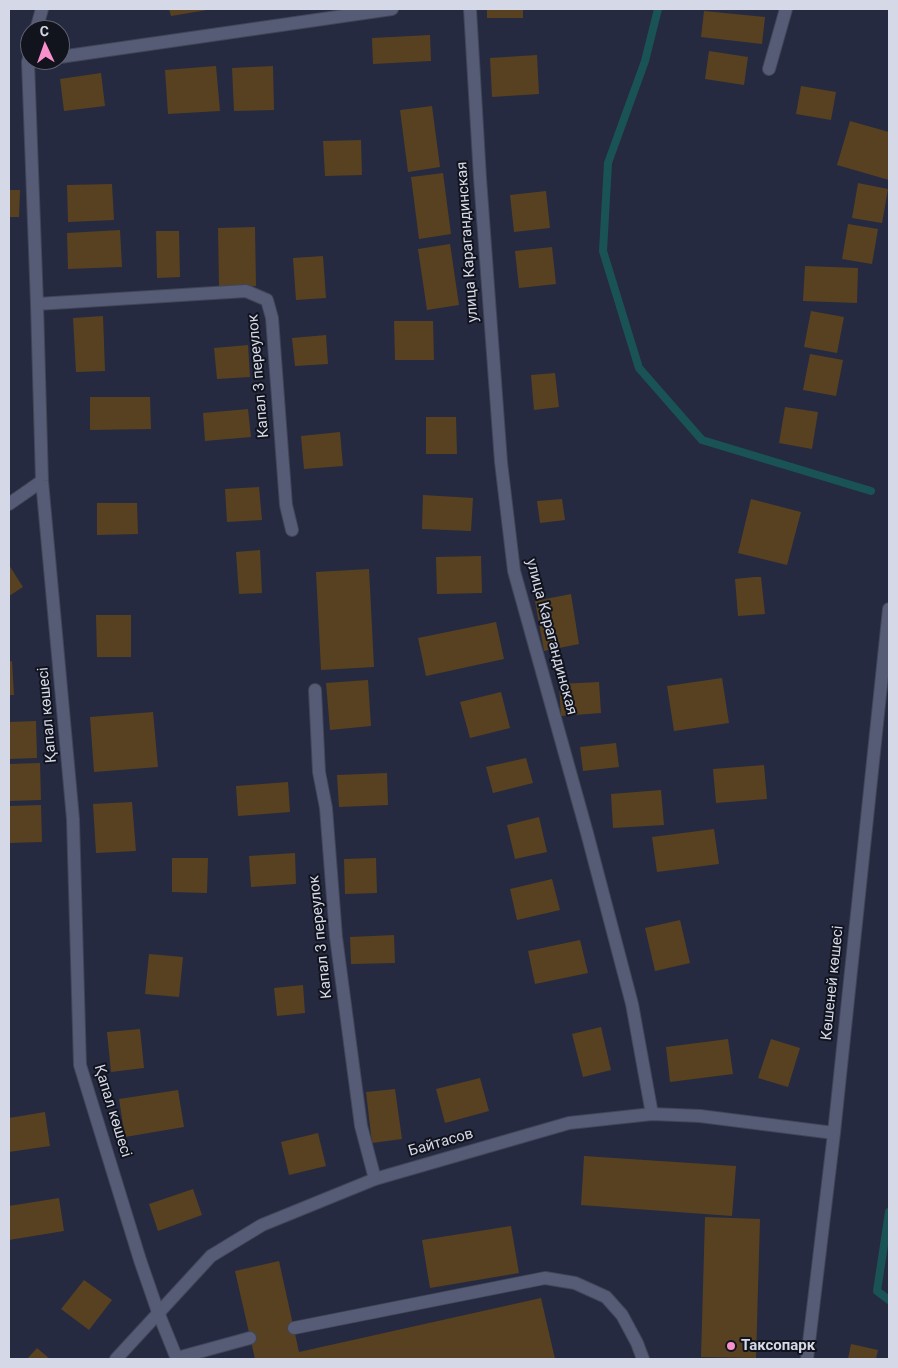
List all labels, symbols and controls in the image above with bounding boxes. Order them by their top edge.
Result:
north arrow [20,20,70,70]
text: С [39,23,49,39]
street label: улица Карагандинская [453,161,483,323]
street label: Капал 3 переулок [245,313,273,439]
street label: улица Карагандинская [521,557,581,717]
street label: Қапал көшесі [35,666,61,764]
street label: Капал 3 переулок [306,874,336,1000]
street label: Көшеней көшесі [818,925,848,1041]
street label: Қапал көшесі [89,1062,135,1160]
street label: Байтасов [407,1125,475,1161]
place label: Таксопарк [741,1337,815,1355]
marker: Таксопарк [725,1340,737,1352]

